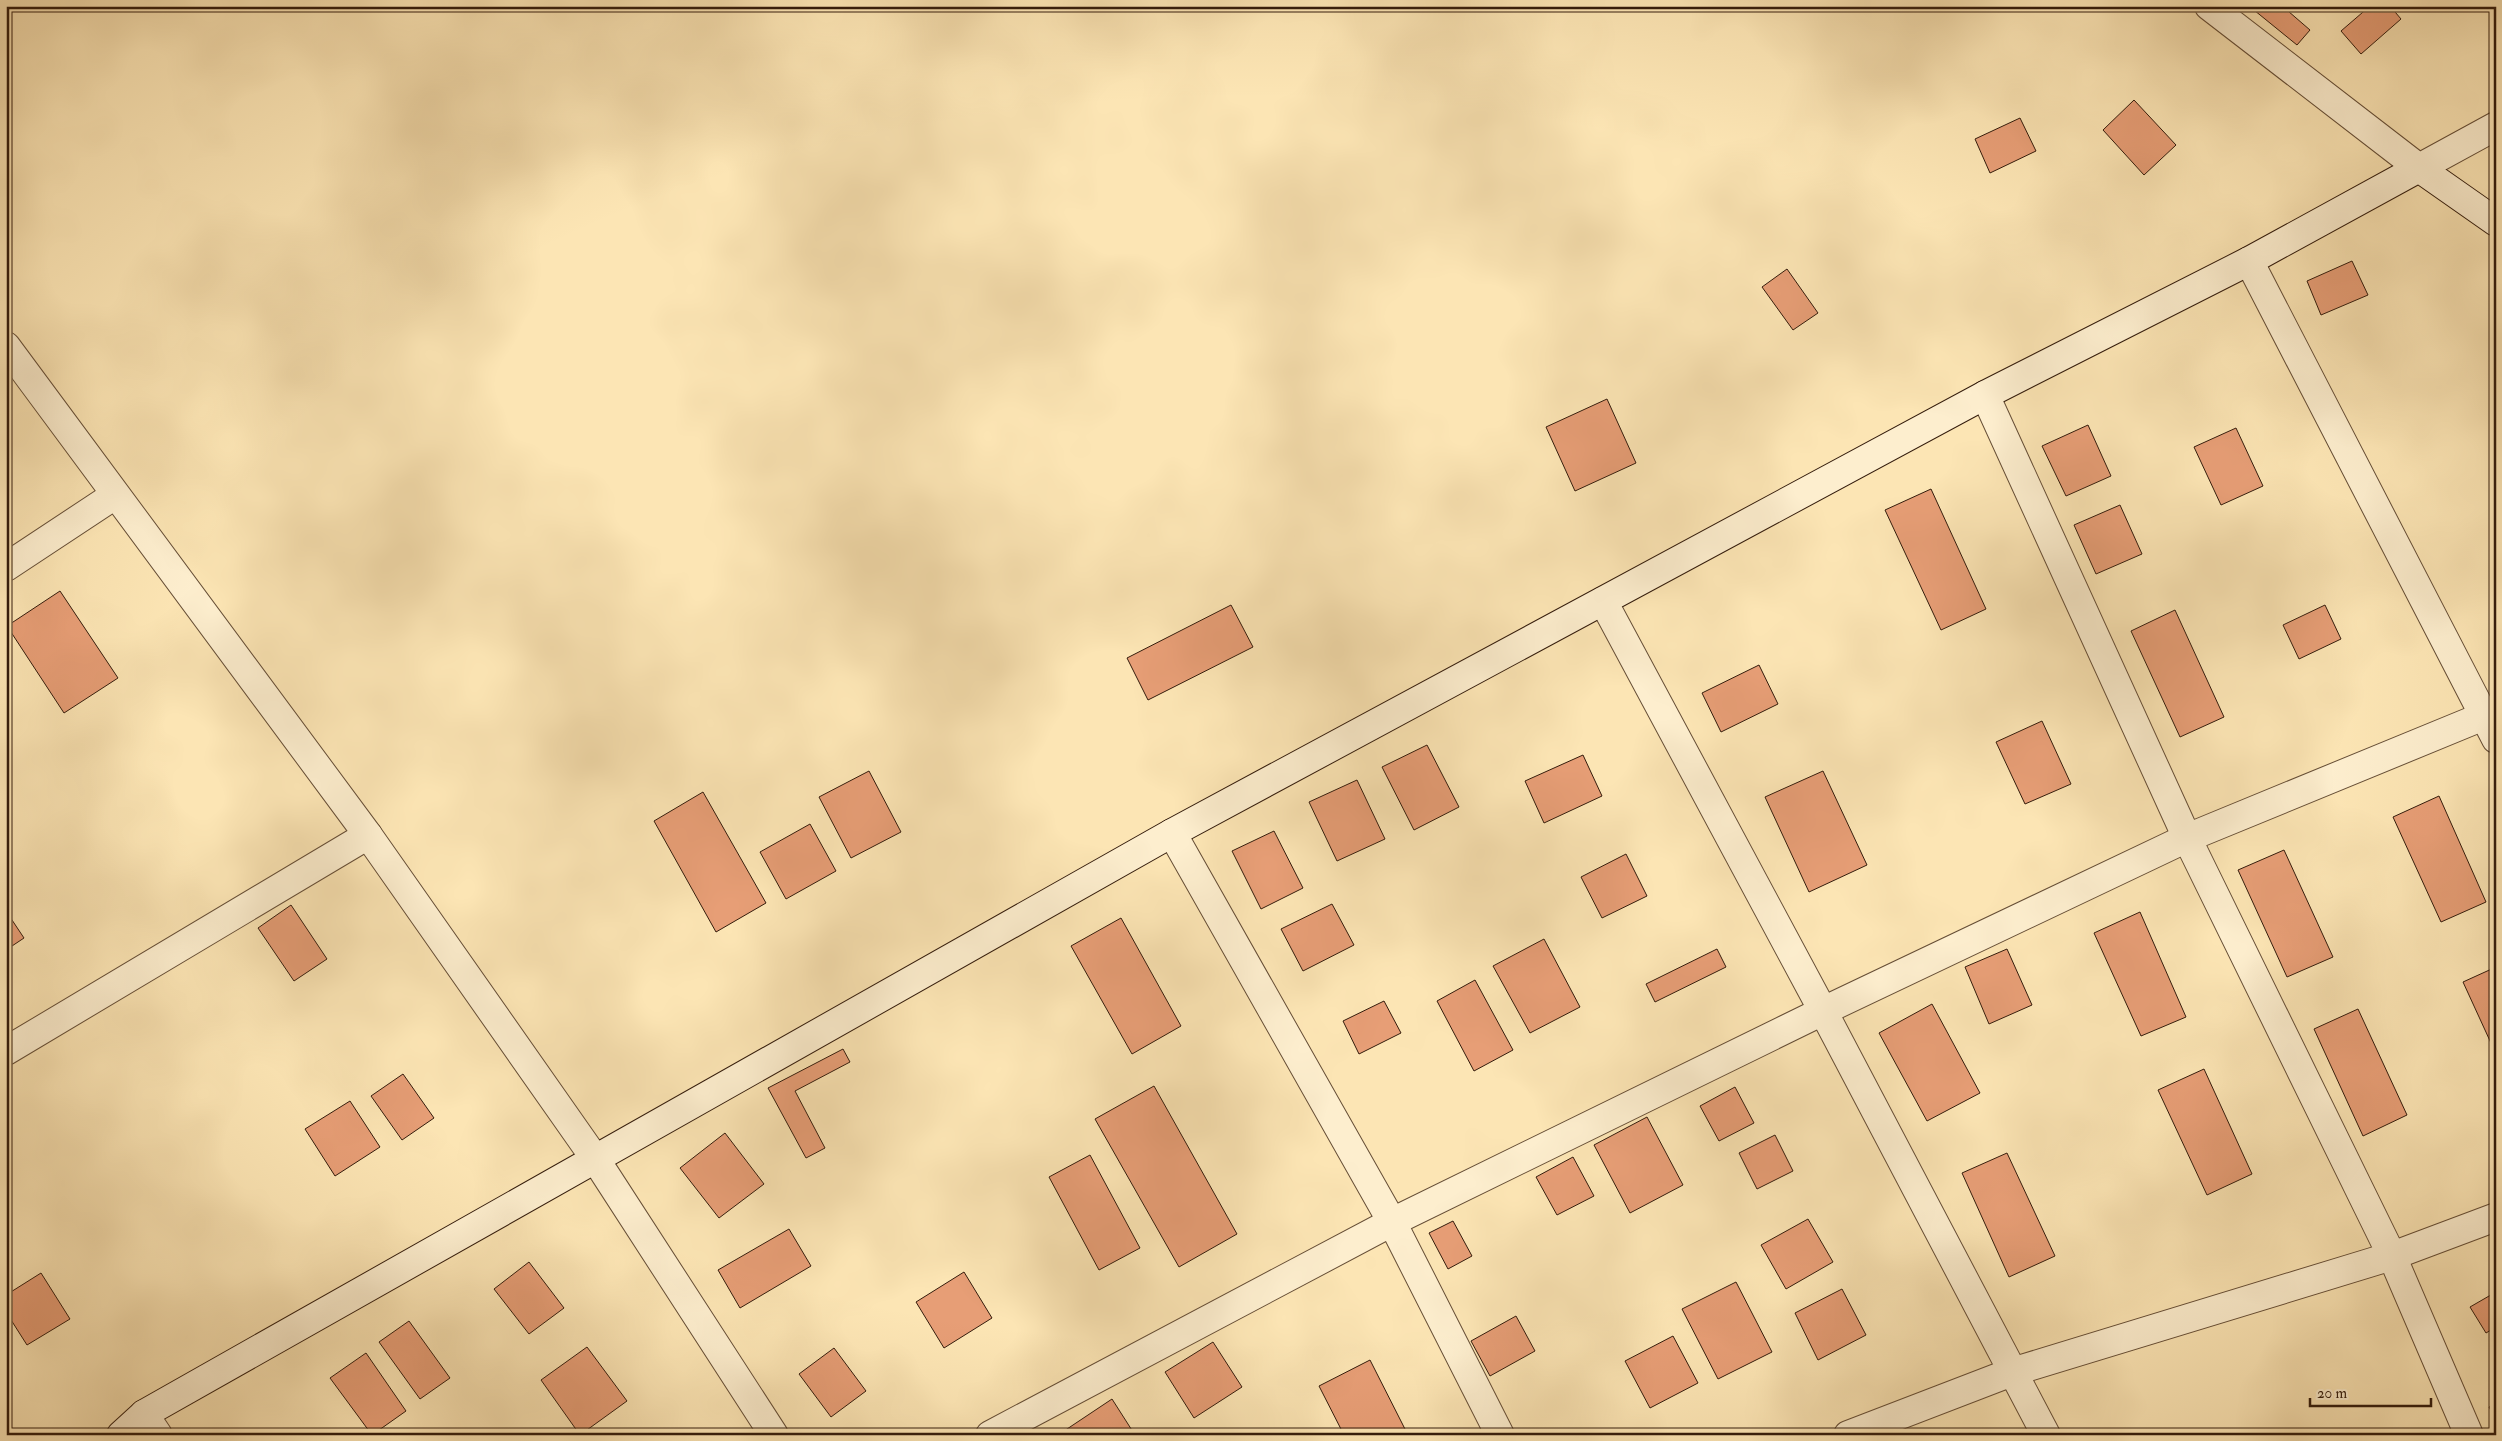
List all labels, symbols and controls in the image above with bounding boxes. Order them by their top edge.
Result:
scale bar [2310,1376,2431,1408]
text: 20 m [2317,1384,2347,1403]

